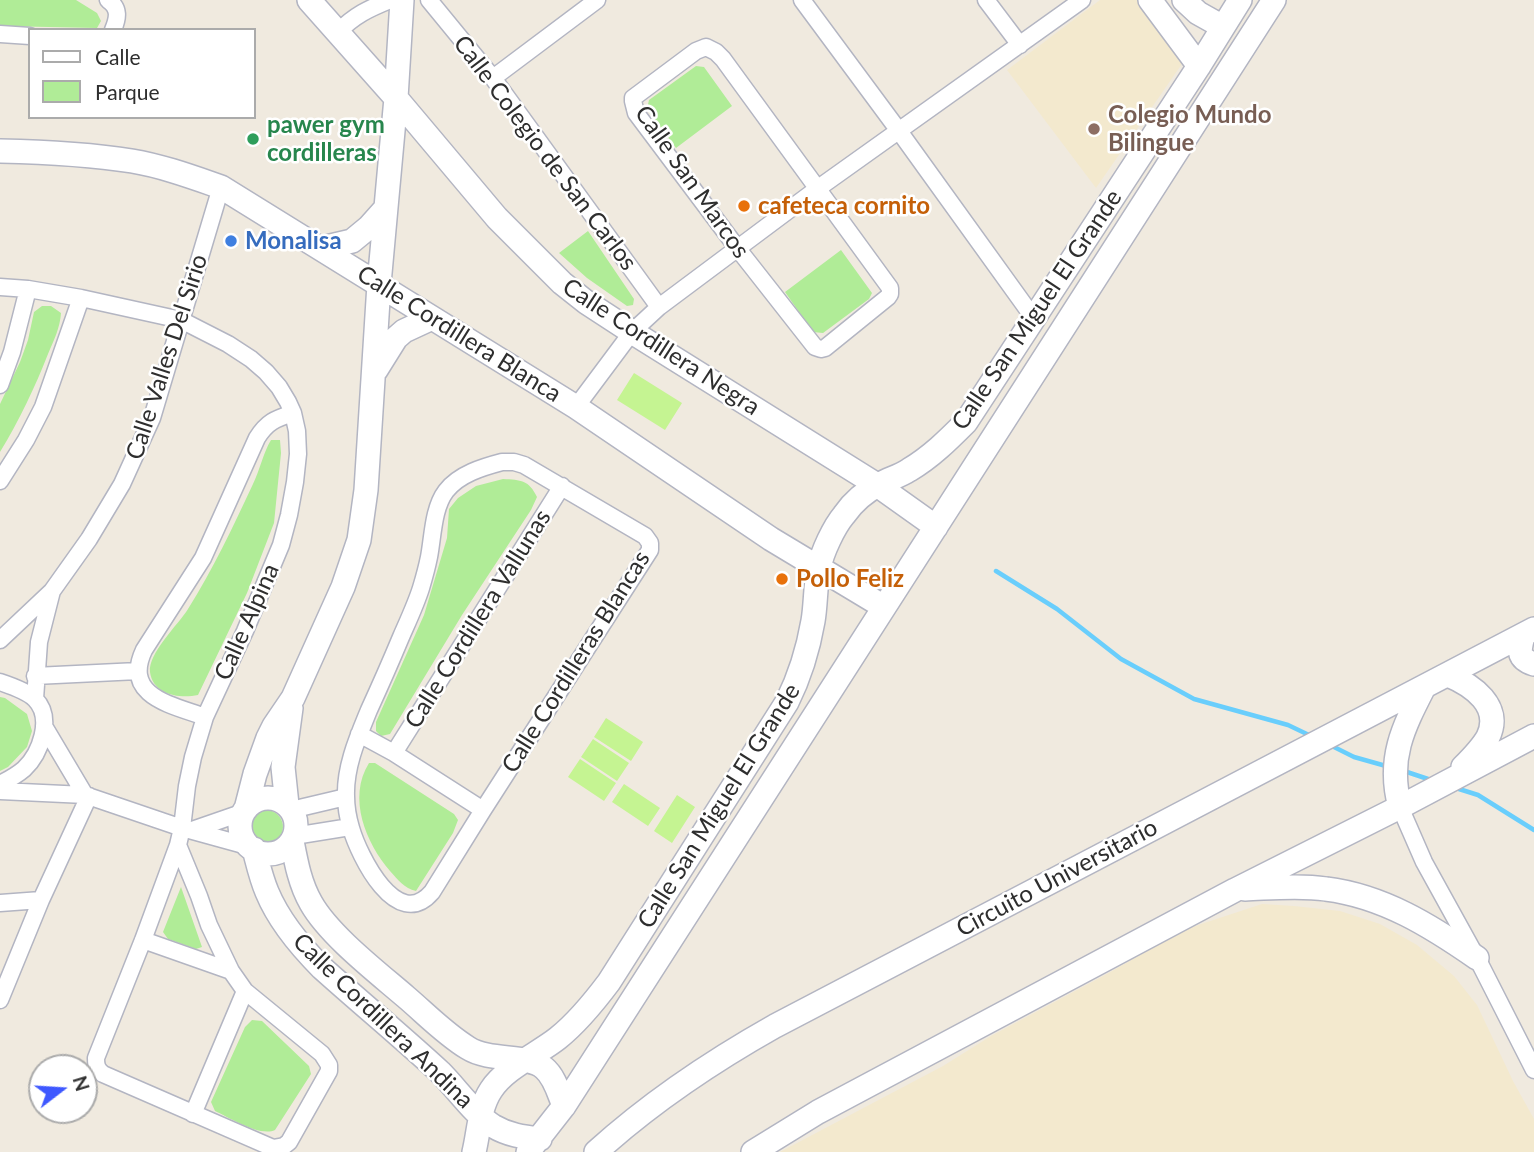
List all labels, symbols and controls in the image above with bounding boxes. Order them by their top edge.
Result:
legend [28,28,256,119]
street label: Calle Colegio de San Carlos [447,30,643,276]
text: Calle [95,44,140,69]
text: Parque [95,79,160,104]
street label: Calle San Marcos [629,100,755,264]
place label: Colegio Mundo Bilingue [1108,101,1272,157]
place label: pawer gym cordilleras [267,111,385,167]
marker: Colegio Mundo Bilingue [1086,121,1102,137]
marker: pawer gym cordilleras [245,131,261,147]
street label: Calle San Miguel El Grande [946,184,1128,436]
place label: cafeteca cornito [758,192,930,220]
marker: cafeteca cornito [736,198,752,214]
place label: Monalisa [245,227,342,255]
marker: Monalisa [223,233,239,249]
street label: Calle Valles Del Sirio [120,251,214,463]
street label: Calle Cordillera Blanca [352,259,566,409]
street label: Calle Cordillera Negra [557,273,765,421]
street label: Calle Cordillera Vallunas [399,504,557,734]
street label: Calle Cordilleras Blancas [496,546,656,778]
street label: Calle Alpina [209,559,285,685]
place label: Pollo Feliz [796,565,904,593]
marker: Pollo Feliz [774,571,790,587]
street label: Calle San Miguel El Grande [632,678,806,934]
street label: Circuito Universitario [952,813,1162,943]
street label: Calle Cordillera Andina [287,927,479,1115]
north arrow [28,1054,98,1124]
text: N [69,1073,95,1094]

